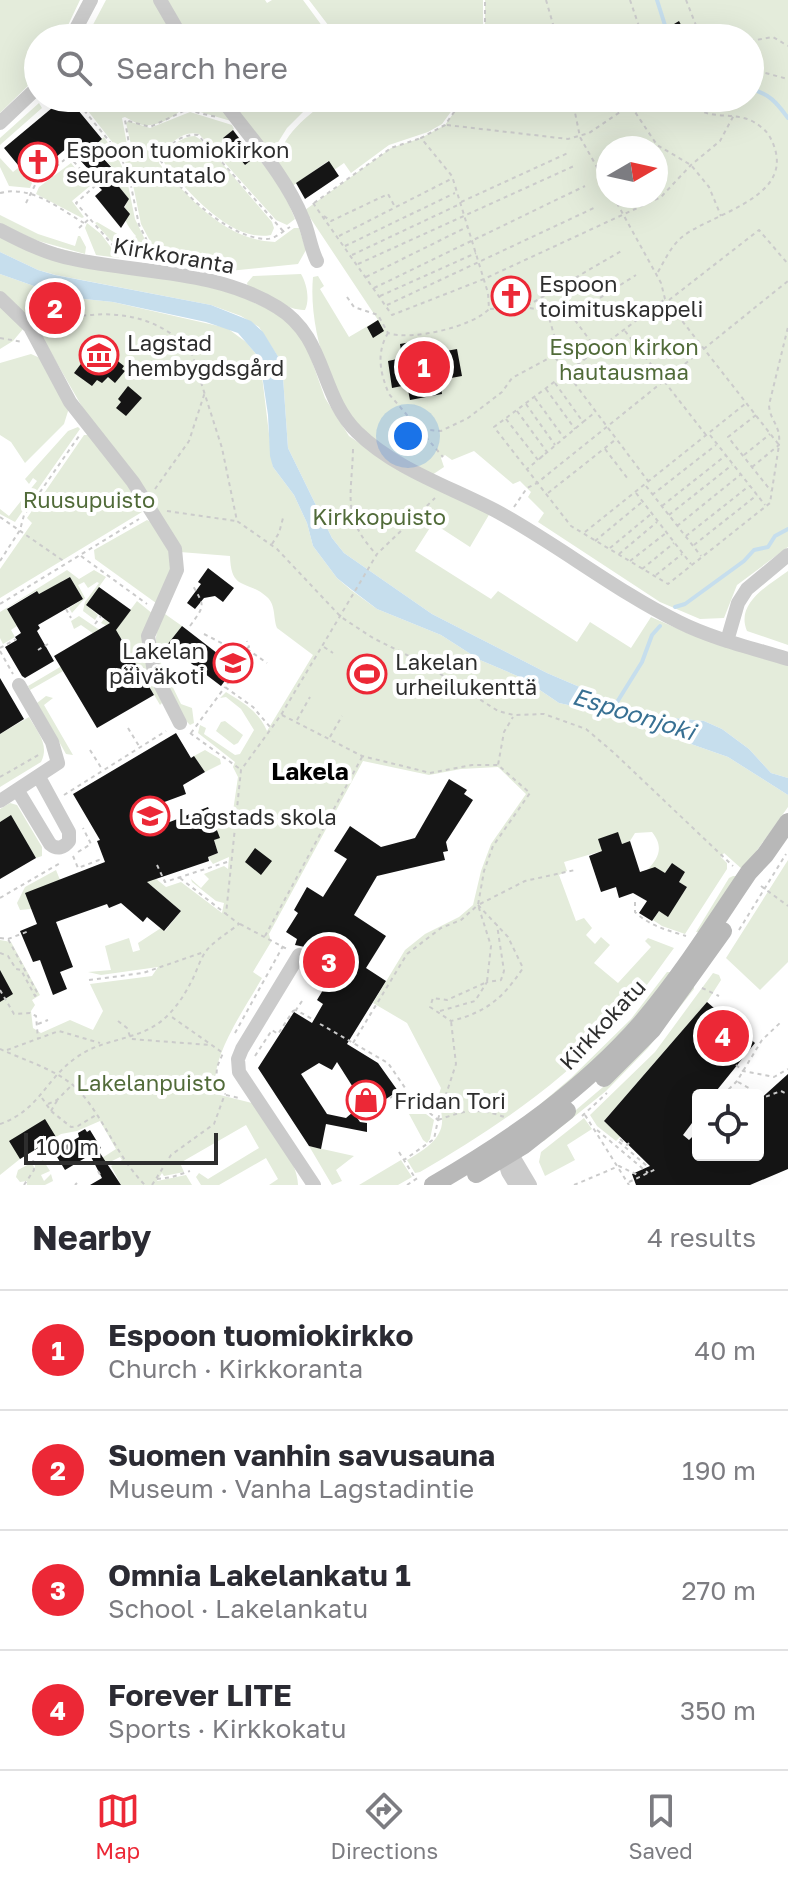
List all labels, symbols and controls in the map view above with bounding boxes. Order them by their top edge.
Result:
search box [24,24,764,112]
icon: search [52,46,96,90]
text: Search here [116,50,288,86]
place label: Espoon tuomiokirkon seurakuntatalo [66,136,290,188]
north arrow [596,136,668,208]
church icon: Espoon tuomiokirkon seurakuntatalo [17,141,59,183]
street label: Kirkkoranta [111,231,237,279]
place label: Espoon toimituskappeli [539,270,703,322]
church icon: Espoon toimituskappeli [490,275,532,317]
pin: 2 [29,278,81,338]
place label: Lagstad hembygdsgård [127,329,284,381]
park label: Espoon kirkon hautausmaa [549,333,699,385]
museum icon: Lagstad hembygdsgård [78,334,120,376]
pin: 1 [398,337,450,397]
your location [388,416,428,456]
park label: Ruusupuisto [23,486,155,513]
park label: Kirkkopuisto [312,503,446,530]
place label: Lakelan päiväkoti [109,637,205,689]
school or university icon: Lakelan päiväkoti [212,642,254,684]
place label: Lakelan urheilukenttä [395,648,537,700]
sports icon: Lakelan urheilukenttä [346,653,388,695]
water label: Espoonjoki [569,681,701,747]
district label: Lakela [271,756,349,785]
school or university icon: Lagstads skola [129,795,171,837]
place label: Lagstads skola [178,803,337,830]
pin: 3 [303,932,355,992]
street label: Kirkkokatu [553,973,651,1075]
pin: 4 [697,1006,749,1066]
park label: Lakelanpuisto [76,1069,226,1096]
shop icon: Fridan Tori [345,1079,387,1121]
place label: Fridan Tori [394,1087,506,1114]
map controls [692,1089,764,1161]
button: locate [692,1089,764,1161]
scale bar [24,1129,218,1165]
text: 100 m [36,1133,99,1160]
text: Nearby [32,1217,152,1257]
text: 4 results [647,1222,756,1253]
text: Espoon tuomiokirkko [108,1317,413,1353]
text: 1 [51,1335,65,1366]
text: 40 m [695,1335,756,1366]
text: Church · Kirkkoranta [108,1353,363,1384]
text: Suomen vanhin savusauna [108,1437,495,1473]
text: 2 [50,1455,66,1486]
text: 190 m [682,1455,756,1486]
text: Museum · Vanha Lagstadintie [108,1473,474,1504]
text: Omnia Lakelankatu 1 [108,1557,411,1593]
text: 3 [50,1575,66,1606]
text: 270 m [682,1575,756,1606]
text: School · Lakelankatu [108,1593,368,1624]
text: Forever LITE [108,1677,292,1713]
text: 4 [50,1695,66,1726]
text: 350 m [680,1695,756,1726]
text: Sports · Kirkkokatu [108,1713,346,1744]
tab: Map [95,1789,140,1864]
tab: Directions [331,1789,438,1864]
tab: Saved [629,1789,693,1864]

